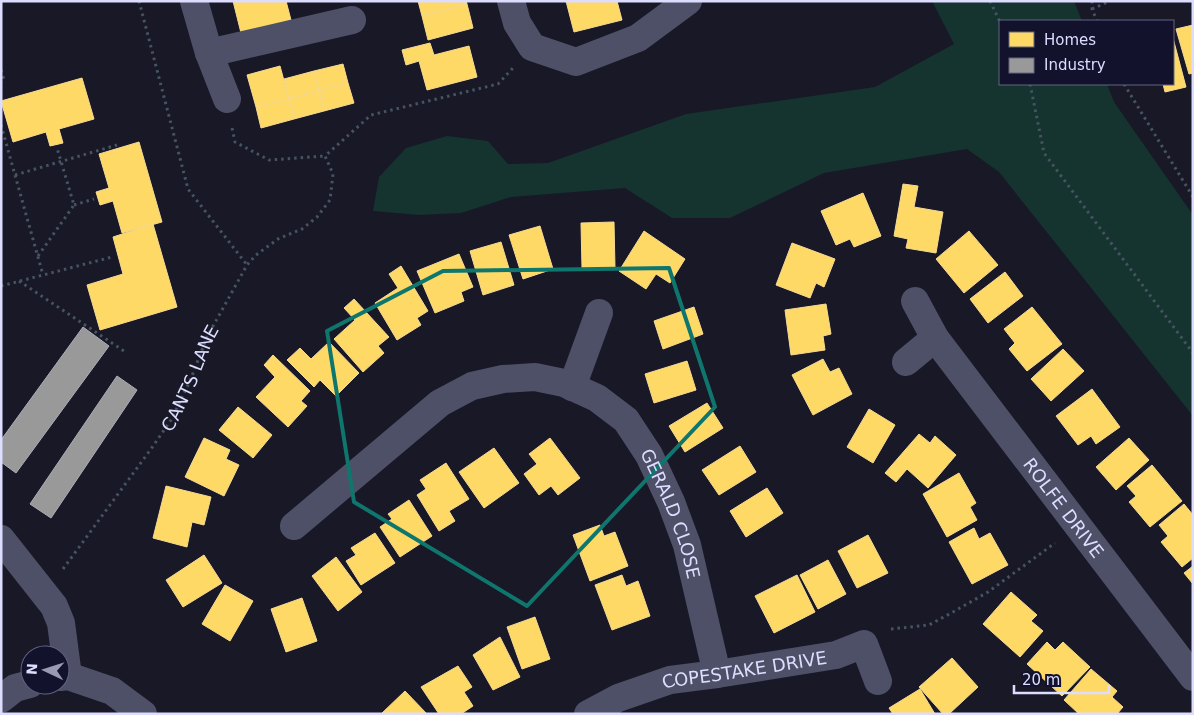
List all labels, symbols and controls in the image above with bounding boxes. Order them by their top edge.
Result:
legend [999,20,1174,85]
text: Homes [1044,31,1096,49]
text: Industry [1044,56,1106,74]
street label: CANTS LANE [156,321,222,435]
street label: GERALD CLOSE [637,445,705,581]
street label: ROLFE DRIVE [1019,454,1109,561]
north arrow [20,645,70,695]
street label: COPESTAKE DRIVE [659,646,828,693]
scale bar [1014,662,1109,694]
text: N [24,663,40,675]
text: 20 m [1022,671,1060,689]

